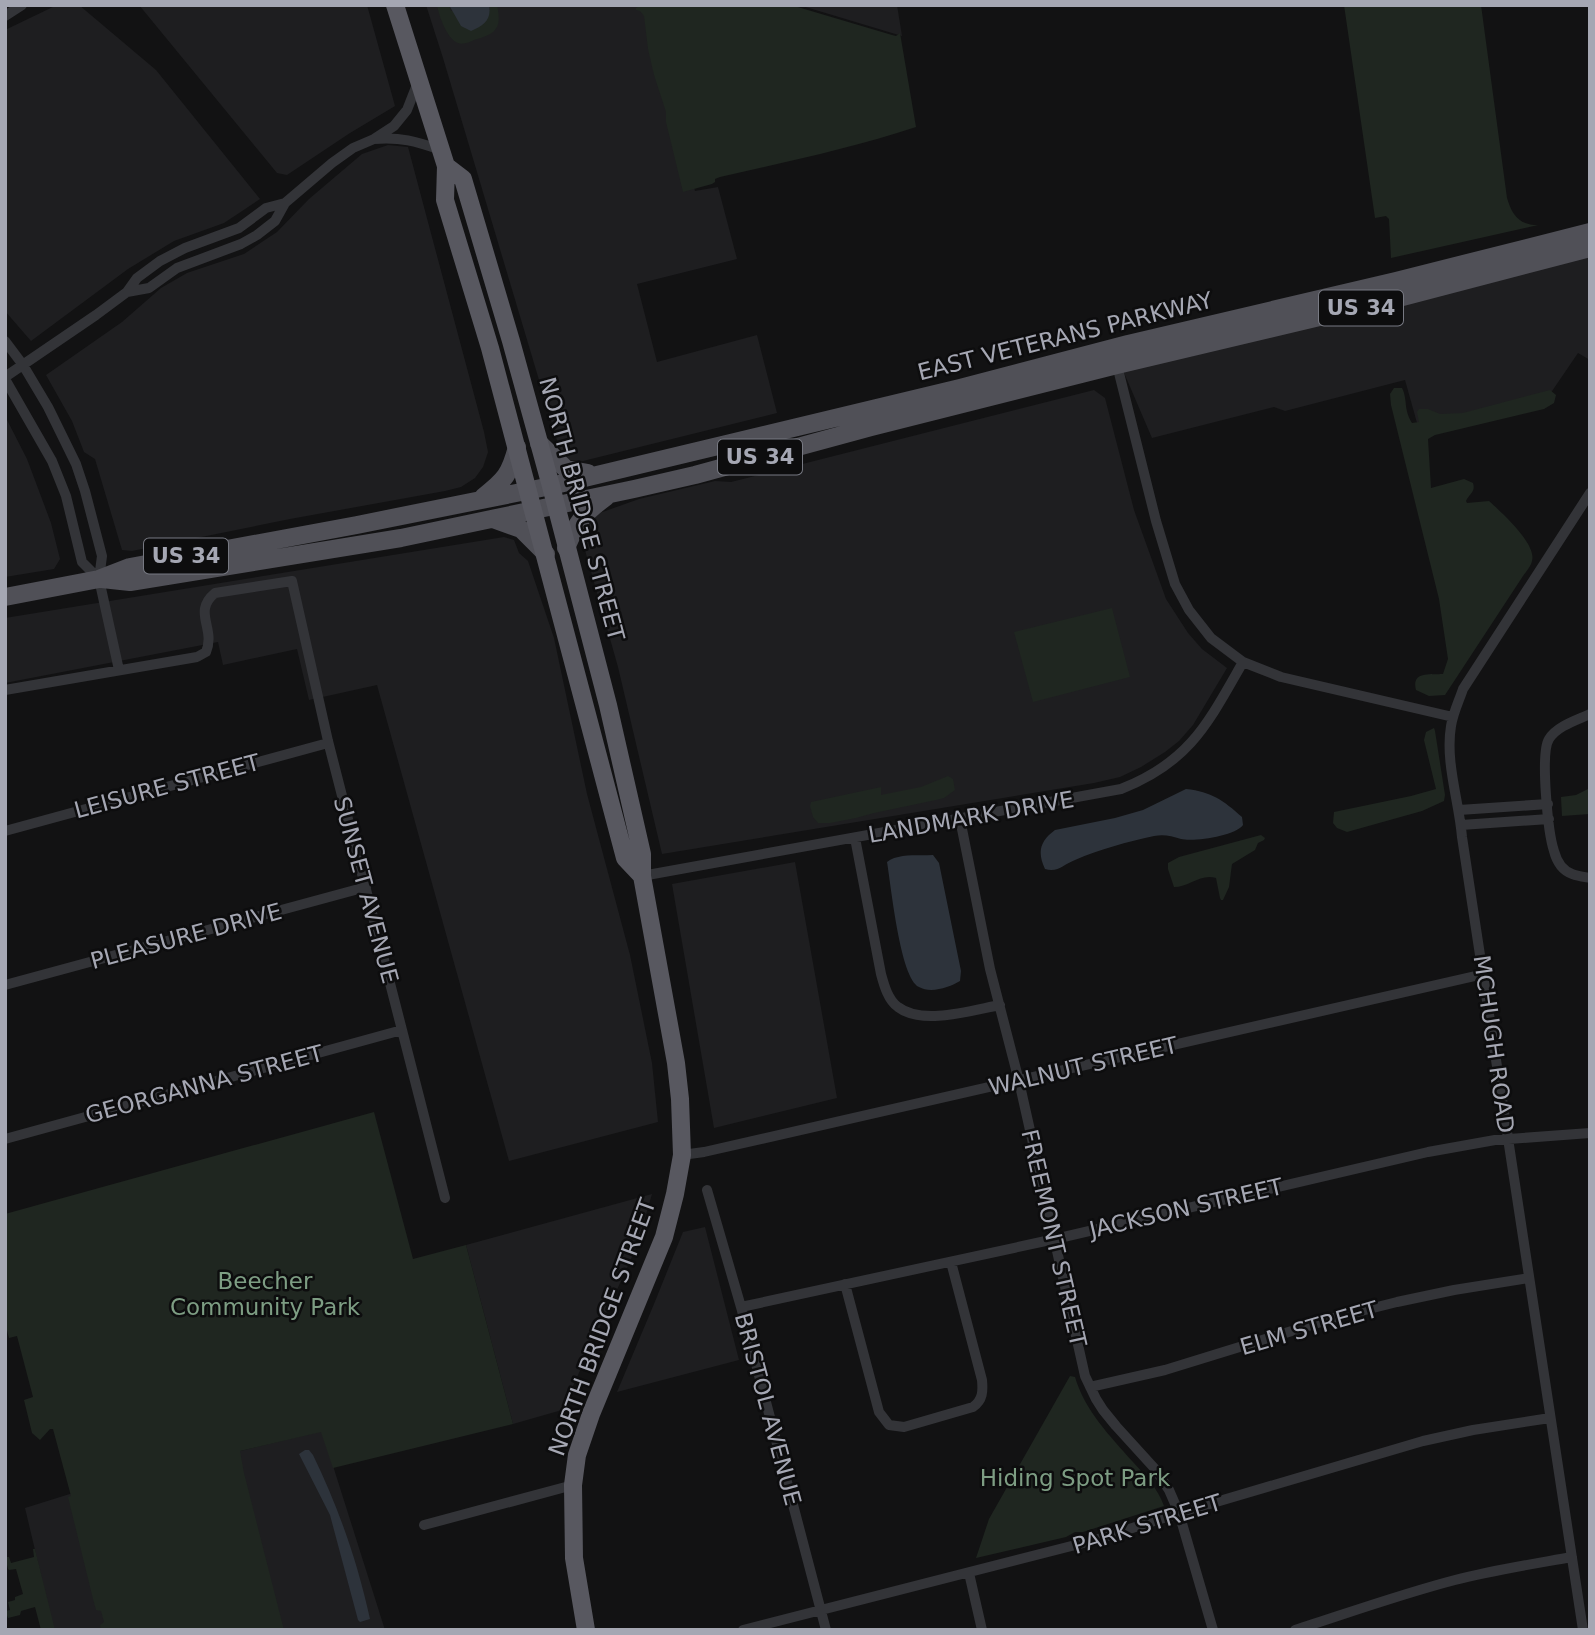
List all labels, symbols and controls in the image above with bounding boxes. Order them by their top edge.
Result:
street label: EAST VETERANS PARKWAY [915,287,1216,385]
road number: US 34 [1319,290,1403,326]
street label: NORTH BRIDGE STREET [534,374,630,645]
road number: US 34 [718,440,802,475]
road number: US 34 [144,538,228,574]
street label: LEISURE STREET [71,748,264,823]
street label: LANDMARK DRIVE [866,786,1076,848]
street label: SUNSET AVENUE [329,794,403,986]
street label: PLEASURE DRIVE [88,898,284,974]
street label: MCHUGH ROAD [1469,953,1519,1135]
street label: WALNUT STREET [986,1031,1181,1100]
street label: GEORGANNA STREET [82,1039,327,1128]
street label: FREEMONT STREET [1016,1127,1092,1350]
street label: JACKSON STREET [1085,1173,1286,1243]
street label: NORTH BRIDGE STREET [543,1194,661,1459]
park label: Beecher Community Park [170,1268,361,1320]
street label: ELM STREET [1237,1296,1382,1360]
street label: BRISTOL AVENUE [730,1310,806,1508]
park label: Hiding Spot Park [980,1465,1171,1491]
street label: PARK STREET [1069,1489,1225,1559]

